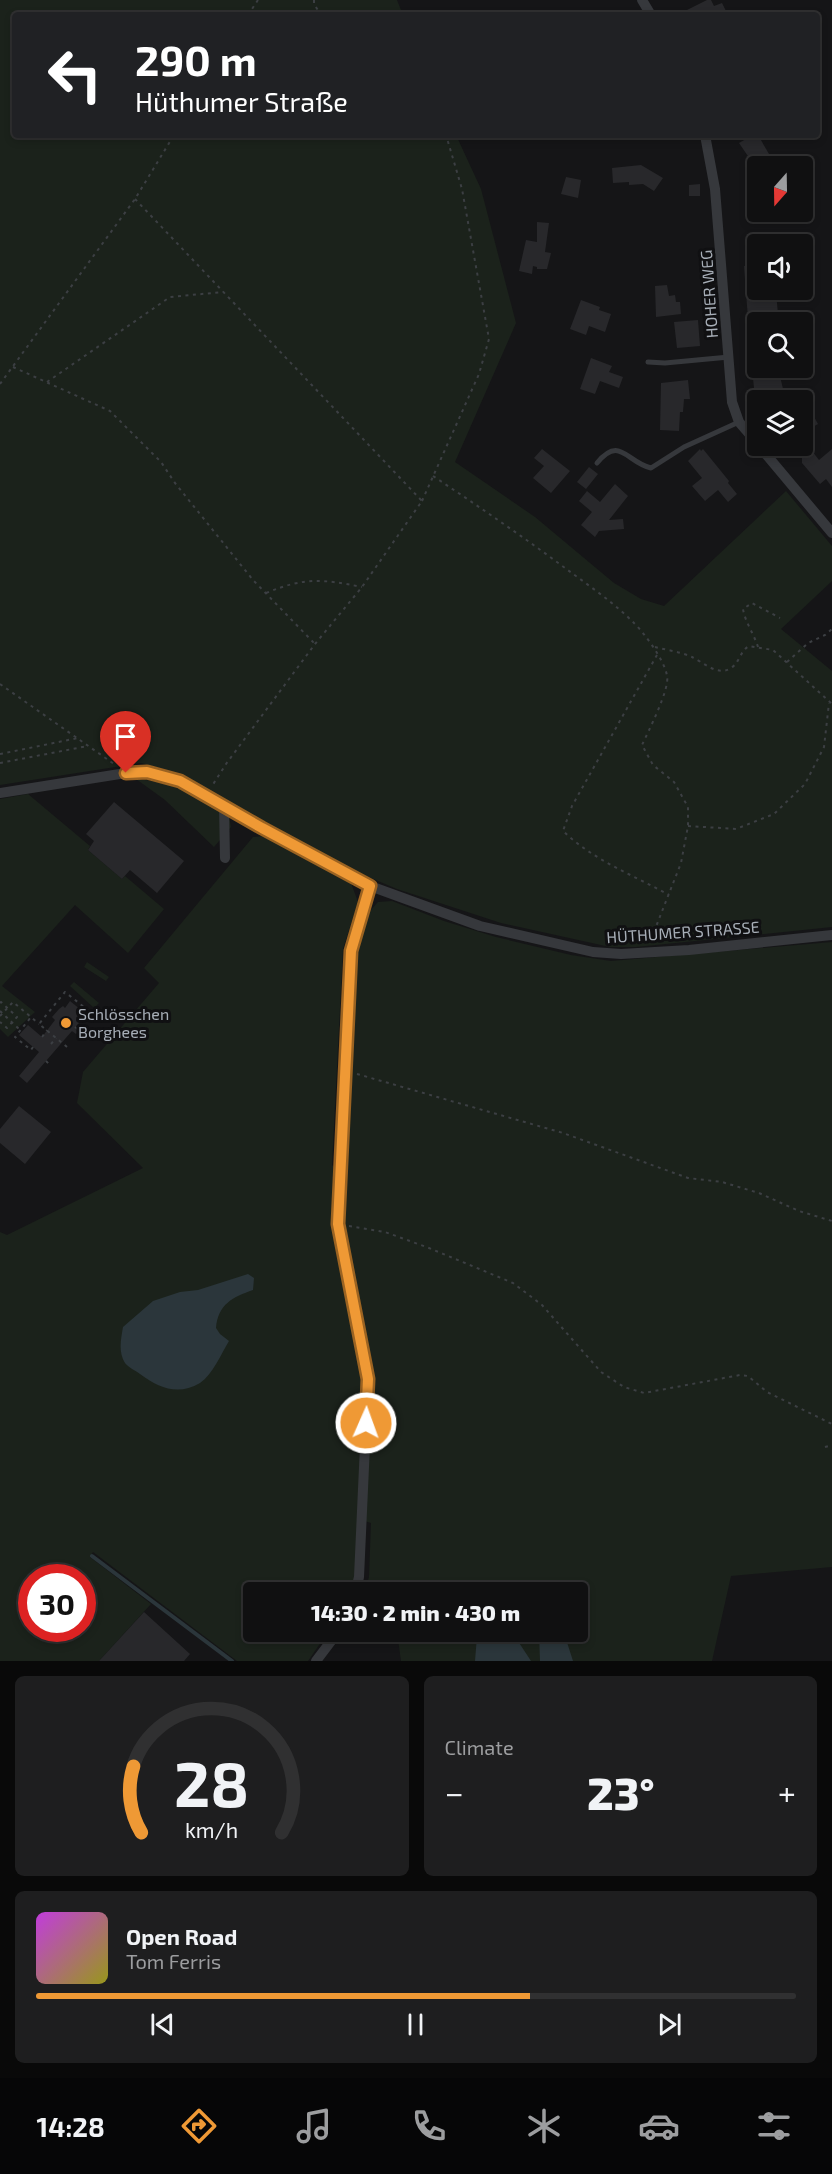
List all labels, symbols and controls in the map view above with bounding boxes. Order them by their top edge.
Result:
text: 290 m [135,34,257,84]
icon: left [36,36,114,114]
text: Hüthumer Straße [135,85,348,117]
north arrow [747,156,813,222]
map controls [747,156,813,456]
button: sound [747,234,813,300]
street label: HOHER WEG [696,249,721,339]
button: search [747,312,813,378]
button: layers [747,390,813,456]
pin [100,711,151,773]
icon: arrive [109,720,142,753]
street label: HÜTHUMER STRASSE [606,917,760,946]
place label: Schlösschen Borghees [78,1004,169,1041]
marker: Schlösschen Borghees [59,1016,73,1030]
position arrow [334,1391,398,1455]
speed limit sign: 30 [18,1564,96,1642]
text: 14:30 · 2 min · 430 m [311,1599,520,1625]
text: Climate [445,1735,514,1759]
text: 28 [174,1745,249,1820]
text: 23° [587,1765,655,1819]
text: − [445,1772,464,1812]
text: + [778,1772,796,1812]
text: km/h [185,1817,238,1842]
text: Open Road [126,1923,238,1949]
text: Tom Ferris [126,1949,221,1973]
icon: previous [146,2008,179,2041]
icon: pause [399,2008,432,2041]
icon: next [653,2008,686,2041]
icon: directions [178,2105,220,2147]
icon: music [293,2105,335,2147]
icon: phone [408,2105,450,2147]
icon: climate [523,2105,565,2147]
icon: car [638,2105,680,2147]
icon: filters [753,2105,795,2147]
text: 14:28 [37,2110,105,2142]

